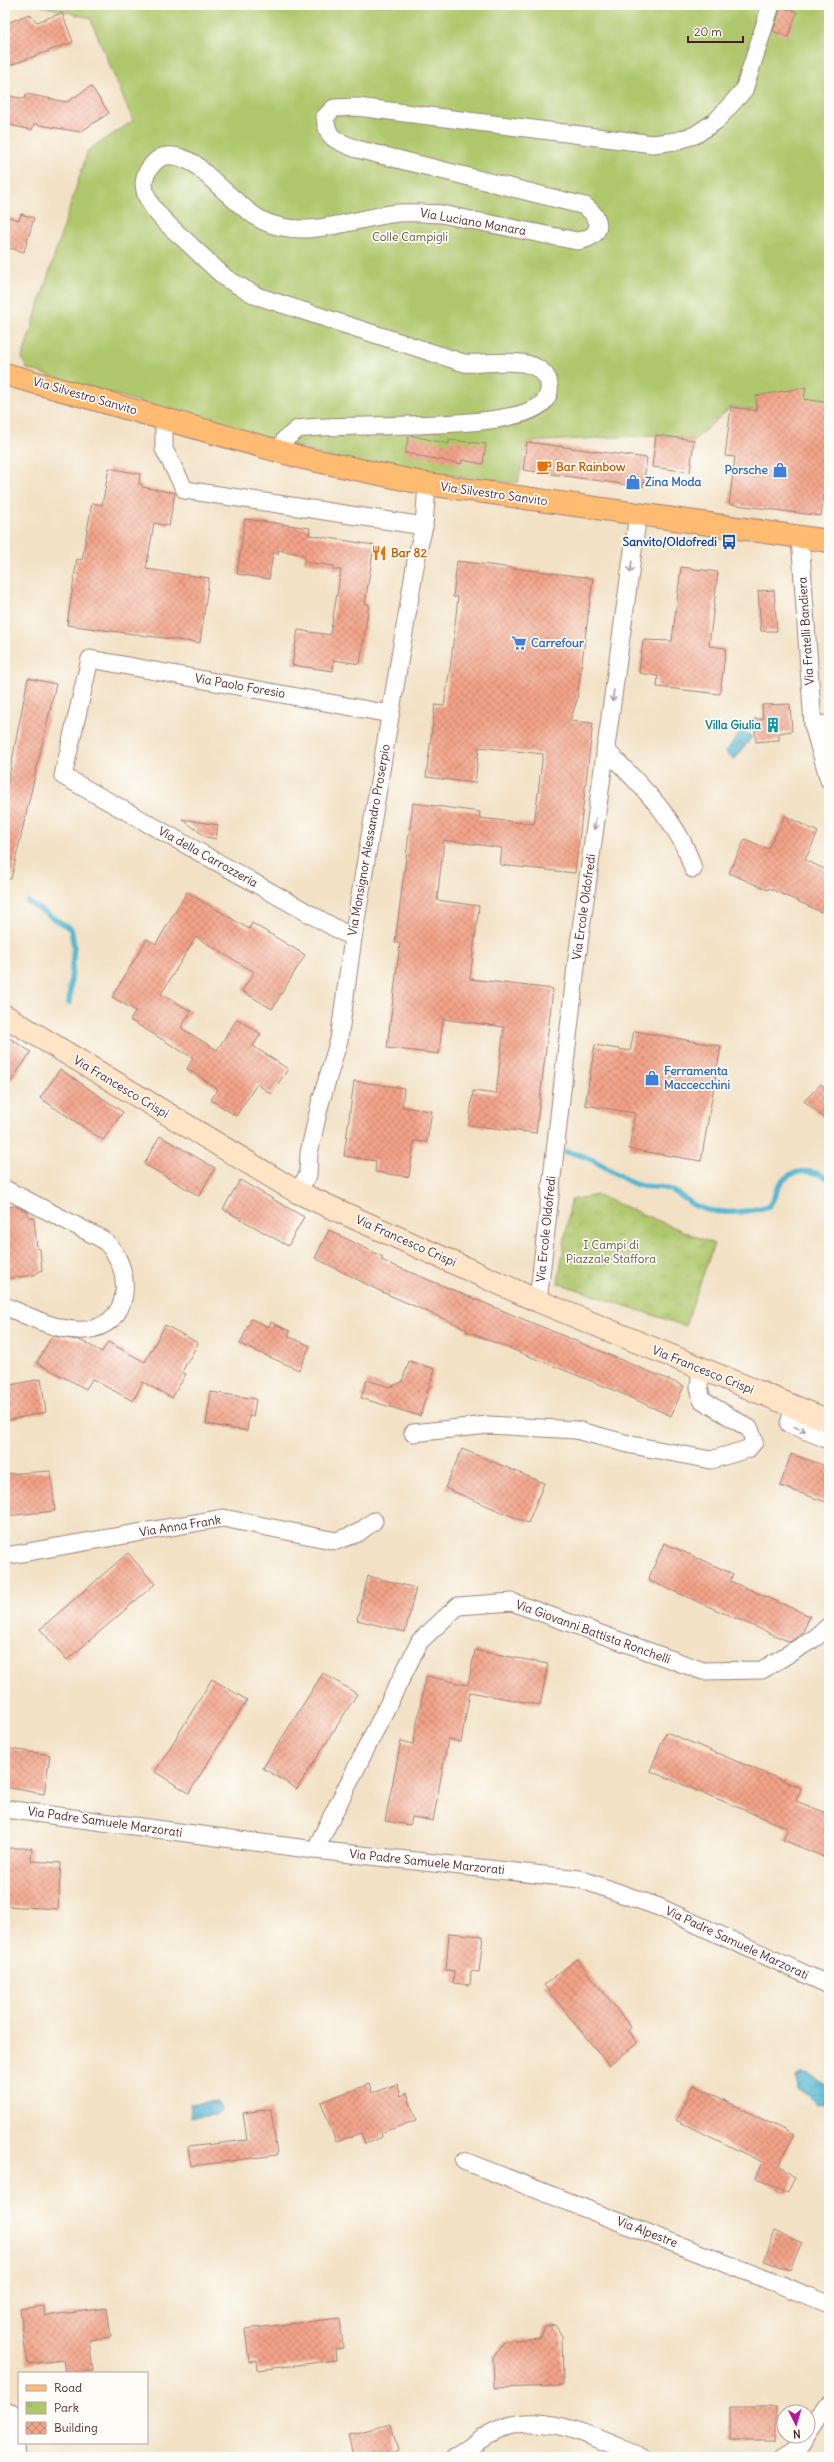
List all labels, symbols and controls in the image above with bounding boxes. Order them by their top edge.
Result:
scale bar [688,18,743,44]
text: 20 m [694,24,722,39]
street label: Via Luciano Manara [419,205,527,238]
park label: Colle Campigli [372,229,448,244]
street label: Via Silvestro Sanvito [31,373,139,418]
cafe icon: Bar Rainbow [535,458,553,476]
place label: Bar Rainbow [556,459,626,474]
shop icon: Porsche [771,461,789,479]
place label: Porsche [724,462,769,477]
shop icon: Zina Moda [624,473,642,491]
place label: Zina Moda [645,474,702,489]
street label: Via Silvestro Sanvito [440,479,549,508]
bus stop icon: Sanvito/Oldofredi [720,533,738,551]
place label: Sanvito/Oldofredi [623,534,717,549]
restaurant icon: Bar 82 [370,544,388,562]
place label: Bar 82 [391,545,427,560]
one-way arrow [627,560,635,573]
street label: Via Fratelli Bandiera [794,576,817,686]
supermarket icon: Carrefour [510,634,528,652]
place label: Carrefour [531,635,584,650]
street label: Via Paolo Foresio [194,670,287,701]
one-way arrow [609,689,617,702]
building icon: Villa Giulia [764,716,782,734]
place label: Villa Giulia [705,717,761,732]
street label: Via Monsignor Alessandro Proserpio [344,743,393,937]
one-way arrow [591,817,599,830]
street label: Via della Carrozzeria [156,823,261,890]
street label: Via Ercole Oldofredi [569,853,598,961]
street label: Via Francesco Crispi [71,1052,172,1121]
place label: Ferramenta Maccecchini [664,1063,730,1092]
shop icon: Ferramenta Maccecchini [643,1069,661,1087]
street label: Via Ercole Oldofredi [532,1175,559,1283]
street label: Via Francesco Crispi [354,1212,459,1269]
park label: I Campi di Piazzale Staffora [566,1237,656,1266]
street label: Via Francesco Crispi [650,1342,756,1397]
one-way arrow [794,1425,806,1433]
street label: Via Anna Frank [138,1512,222,1539]
street label: Via Giovanni Battista Ronchelli [514,1597,673,1667]
street label: Via Padre Samuele Marzorati [27,1803,183,1840]
street label: Via Padre Samuele Marzorati [349,1846,505,1877]
street label: Via Padre Samuele Marzorati [663,1903,811,1982]
street label: Via Alpestre [615,2213,680,2250]
legend [18,2372,148,2444]
text: Road [54,2380,82,2395]
text: Park [54,2400,79,2415]
north arrow [776,2404,816,2444]
text: Building [54,2420,98,2435]
text: N [792,2427,801,2441]

